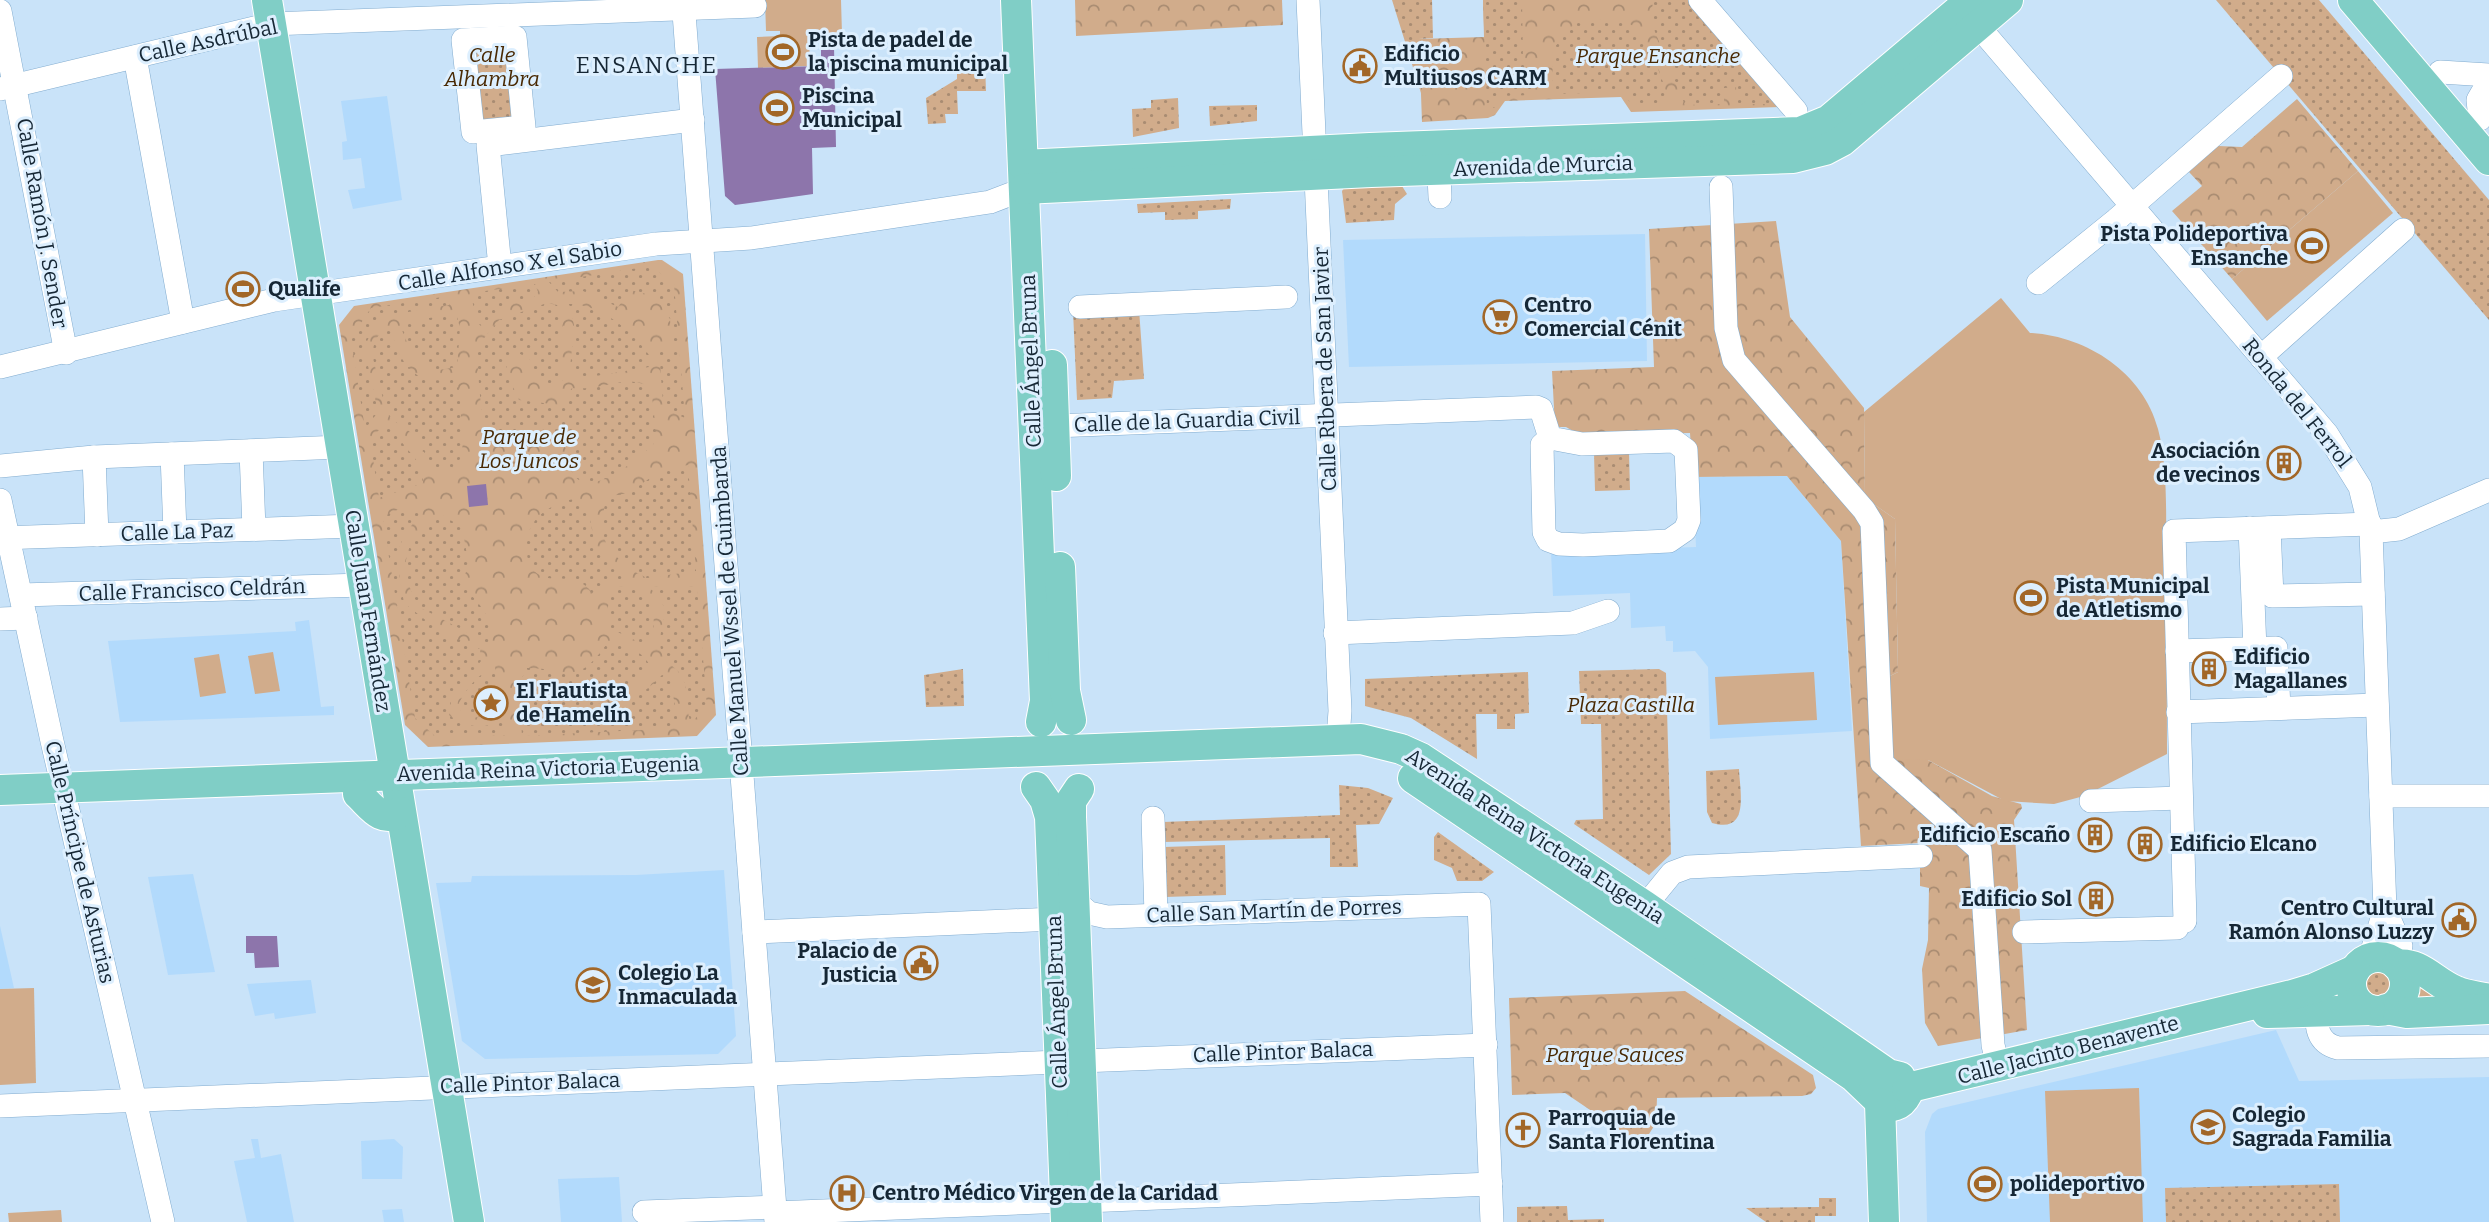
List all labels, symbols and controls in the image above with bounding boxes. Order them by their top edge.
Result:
street label: Calle Asdrúbal [136,14,280,68]
place label: Pista de padel de la piscina municipal [808,27,1008,77]
sports icon: Pista de padel de la piscina municipal [764,33,802,71]
place label: Edificio Multiusos CARM [1384,41,1547,91]
park label: Calle Alhambra [443,42,540,92]
park label: Parque Ensanche [1576,43,1741,69]
public building icon: Edificio Multiusos CARM [1341,47,1379,85]
district label: ENSANCHE [576,51,718,79]
place label: Piscina Municipal [802,83,903,133]
sports icon: Piscina Municipal [758,89,796,127]
street label: Calle Ramón J. Sender [11,116,73,330]
street label: Avenida de Murcia [1453,150,1634,182]
place label: Pista Polideportiva Ensanche [2100,221,2288,271]
sports icon: Pista Polideportiva Ensanche [2293,227,2331,265]
street label: Calle Alfonso X el Sabio [396,235,624,297]
street label: Calle Ribera de San Javier [1308,246,1342,492]
sports icon: Qualife [224,270,262,308]
street label: Calle Ángel Bruna [1015,273,1047,448]
place label: Qualife [268,276,341,302]
place label: Centro Comercial Cénit [1524,292,1683,342]
supermarket icon: Centro Comercial Cénit [1481,298,1519,336]
street label: Ronda del Ferrol [2237,333,2357,473]
street label: Calle de la Guardia Civil [1073,404,1301,438]
park label: Parque de Los Juncos [479,424,579,474]
place label: Asociación de vecinos [2151,438,2260,488]
building icon: Asociación de vecinos [2265,444,2303,482]
street label: Calle Manuel Wssel de Guimbarda [705,445,755,777]
street label: Calle Juan Fernández [339,508,397,714]
street label: Calle La Paz [120,517,234,547]
street label: Calle Francisco Celdrán [78,573,306,607]
place label: Pista Municipal de Atletismo [2056,573,2210,623]
sports icon: Pista Municipal de Atletismo [2012,579,2050,617]
place label: Edificio Magallanes [2234,644,2347,694]
building icon: Edificio Magallanes [2190,650,2228,688]
place label: El Flautista de Hamelín [516,678,631,728]
place icon: El Flautista de Hamelín [472,684,510,722]
park label: Plaza Castilla [1567,692,1695,718]
street label: Calle Príncipe de Asturias [39,738,121,986]
street label: Avenida Reina Victoria Eugenia [1401,742,1670,930]
street label: Avenida Reina Victoria Eugenia [396,751,701,787]
building icon: Edificio Escaño [2076,816,2114,854]
place label: Edificio Escaño [1920,822,2070,848]
building icon: Edificio Elcano [2126,825,2164,863]
place label: Edificio Elcano [2170,831,2317,857]
building icon: Edificio Sol [2077,880,2115,918]
place label: Edificio Sol [1961,886,2072,912]
street label: Calle San Martín de Porres [1146,894,1402,928]
place label: Centro Cultural Ramón Alonso Luzzy [2229,895,2434,945]
public building icon: Centro Cultural Ramón Alonso Luzzy [2440,901,2478,939]
street label: Calle Ángel Bruna [1041,914,1073,1089]
place label: Palacio de Justicia [797,938,897,988]
public building icon: Palacio de Justicia [902,944,940,982]
place label: Colegio La Inmaculada [618,960,737,1010]
school or university icon: Colegio La Inmaculada [574,966,612,1004]
street label: Calle Jacinto Benavente [1955,1010,2181,1090]
street label: Calle Pintor Balaca [1192,1036,1374,1068]
park label: Parque Sauces [1546,1042,1684,1068]
street label: Calle Pintor Balaca [439,1067,621,1099]
place label: Colegio Sagrada Familia [2232,1102,2392,1152]
place label: Parroquia de Santa Florentina [1548,1105,1715,1155]
school or university icon: Colegio Sagrada Familia [2189,1108,2227,1146]
church icon: Parroquia de Santa Florentina [1504,1111,1542,1149]
sports icon: polideportivo [1966,1165,2004,1203]
place label: polideportivo [2010,1171,2145,1197]
hospital icon: Centro Médico Virgen de la Caridad [828,1174,866,1212]
place label: Centro Médico Virgen de la Caridad [872,1180,1218,1206]

